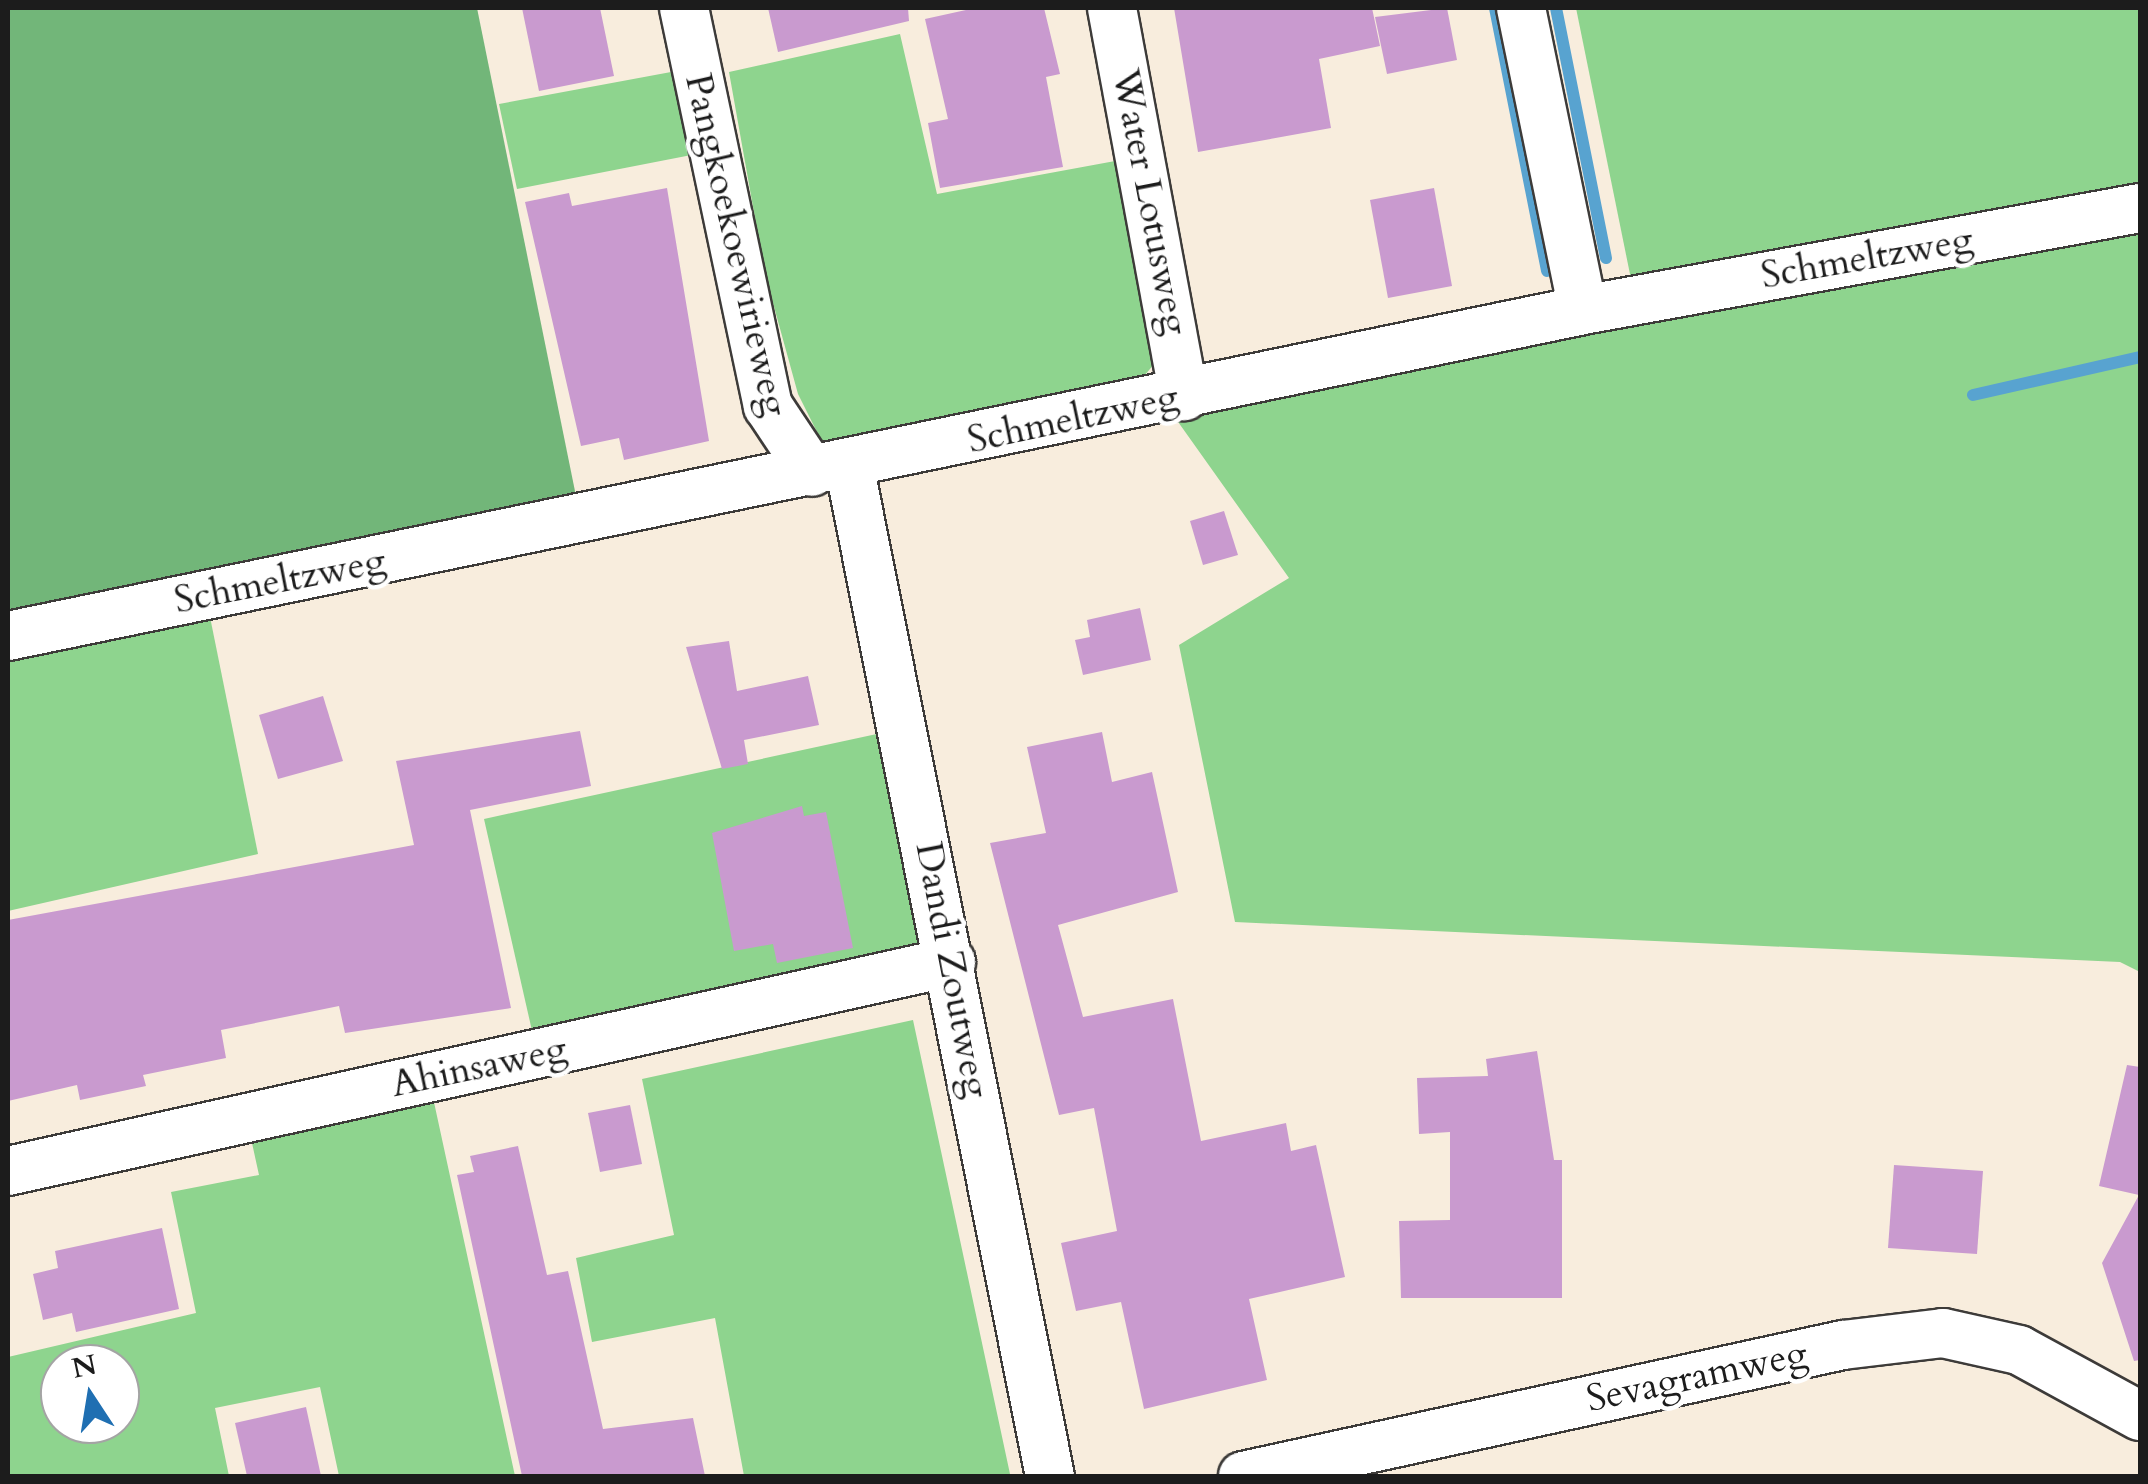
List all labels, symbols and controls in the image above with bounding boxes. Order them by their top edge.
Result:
street label: Water Lotusweg [1102,65,1198,339]
street label: Pangkoekoewirieweg [674,69,798,421]
street label: Schmeltzweg [1758,217,1976,299]
street label: Schmeltzweg [963,374,1183,464]
street label: Schmeltzweg [170,538,390,624]
street label: Dandi Zoutweg [905,838,999,1102]
street label: Ahinsaweg [387,1026,571,1108]
street label: Sevagramweg [1582,1331,1812,1423]
north arrow [40,1344,140,1444]
text: N [68,1346,100,1388]

